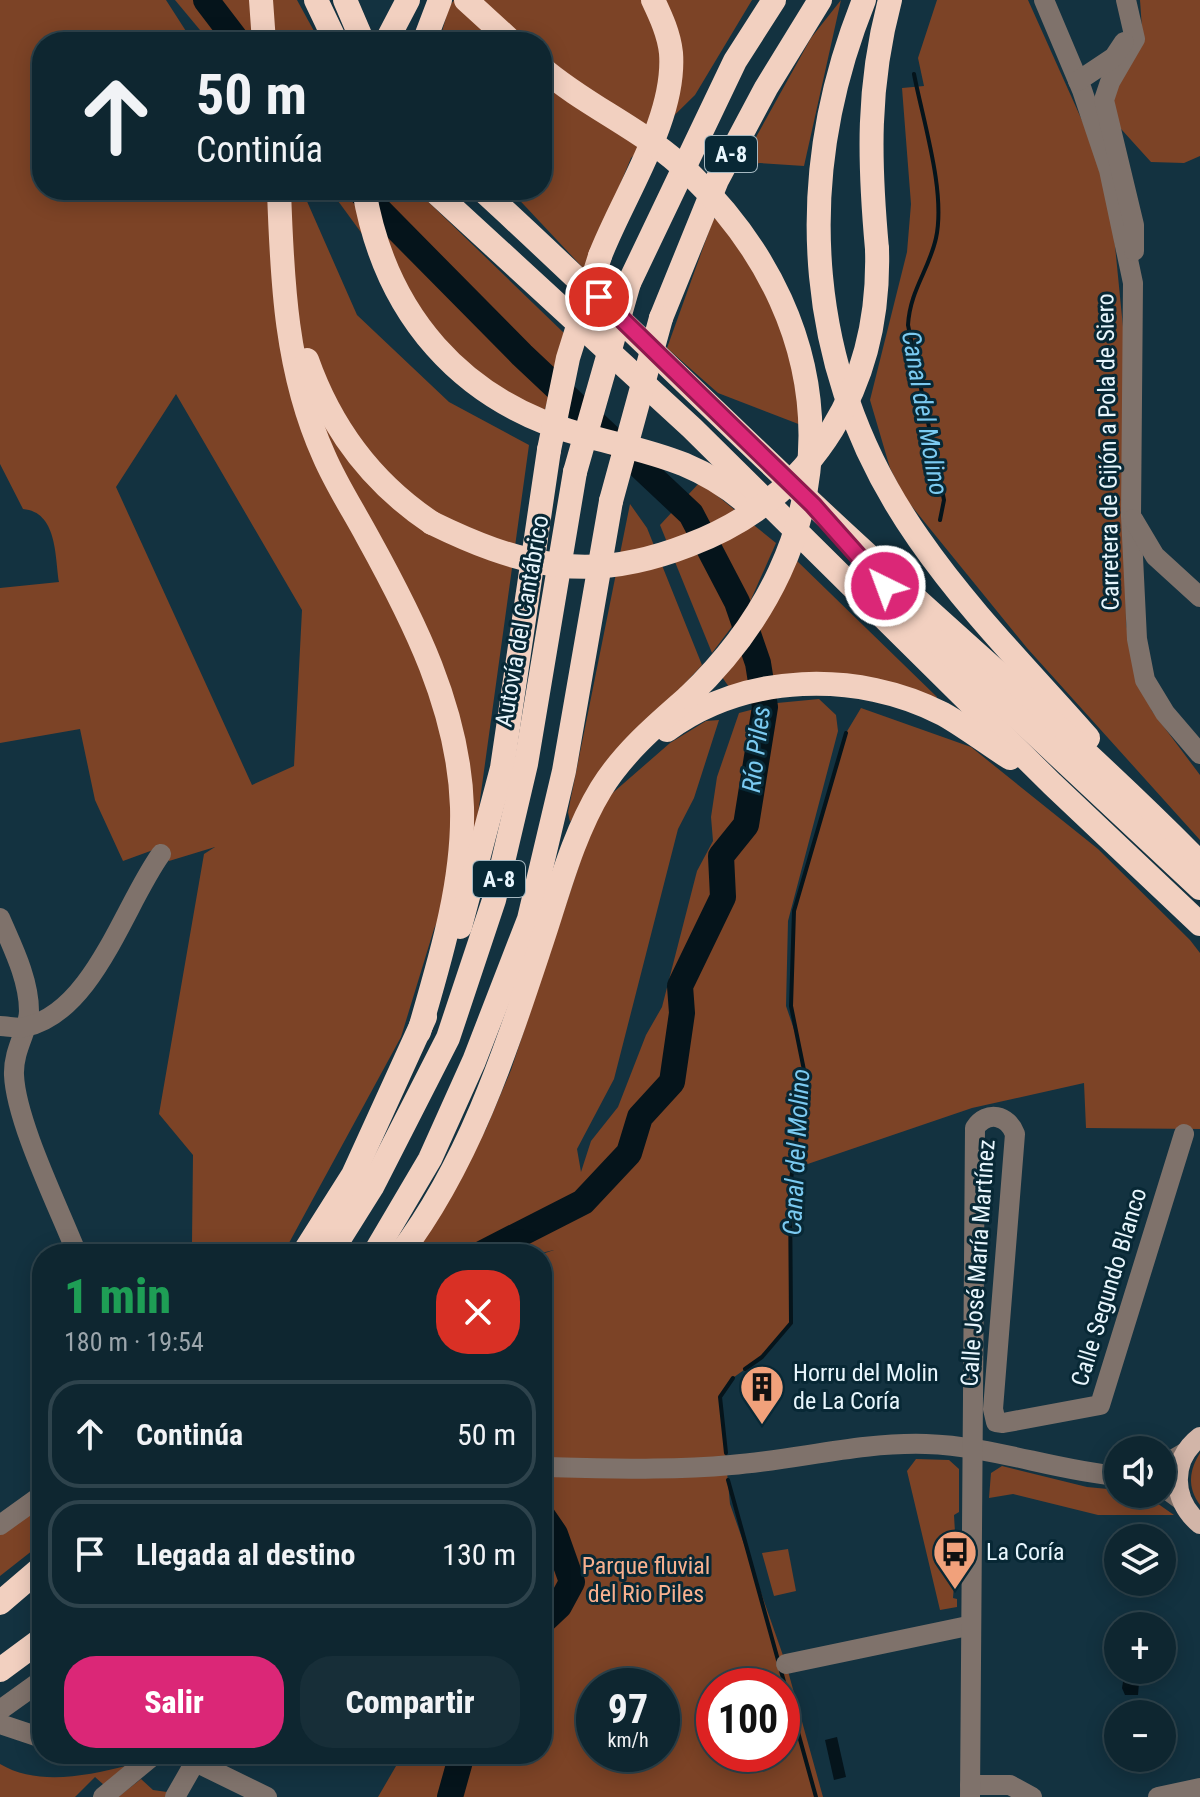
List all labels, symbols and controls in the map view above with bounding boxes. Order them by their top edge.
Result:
text: 50 m [196,62,307,128]
icon: ahead [64,64,168,168]
text: Continúa [196,129,323,171]
road number: A-8 [705,136,757,172]
pin [565,263,633,331]
icon: arrive [577,275,621,319]
street label: Carretera de Gijón a Pola de Siero [1091,293,1125,611]
water label: Canal del Molino [896,328,954,498]
street label: Autovía del Cantábrico [490,513,554,729]
position arrow [843,544,927,628]
water label: Río Piles [736,704,776,794]
road number: A-8 [473,861,525,897]
water label: Canal del Molino [777,1068,815,1236]
street label: Calle José María Martínez [955,1139,1001,1387]
street label: Calle Segundo Blanco [1066,1184,1152,1390]
text: 1 min [64,1268,171,1325]
button: close [436,1270,520,1354]
text: 180 m · 19:54 [64,1327,204,1357]
place label: Horru del Molin de La Coría [793,1359,939,1415]
building icon: Horru del Molin de La Coría [738,1363,786,1426]
icon: ahead [68,1412,112,1456]
text: Continúa [136,1417,243,1452]
text: 50 m [457,1417,516,1452]
map controls [1104,1436,1176,1772]
button: sound [1104,1436,1176,1508]
button: layers [1104,1524,1176,1596]
bus stop icon: La Coría [931,1528,979,1591]
icon: arrive [68,1532,112,1576]
text: Llegada al destino [136,1537,355,1572]
text: 130 m [442,1537,516,1572]
place label: La Coría [986,1538,1065,1566]
park label: Parque fluvial del Rio Piles [582,1552,710,1608]
button: + [1104,1612,1176,1684]
button: Salir [64,1656,284,1748]
button: Compartir [300,1656,520,1748]
speed limit sign: 100 [696,1668,800,1772]
text: 97 [608,1686,648,1733]
button: − [1104,1700,1176,1772]
text: km/h [607,1728,649,1752]

